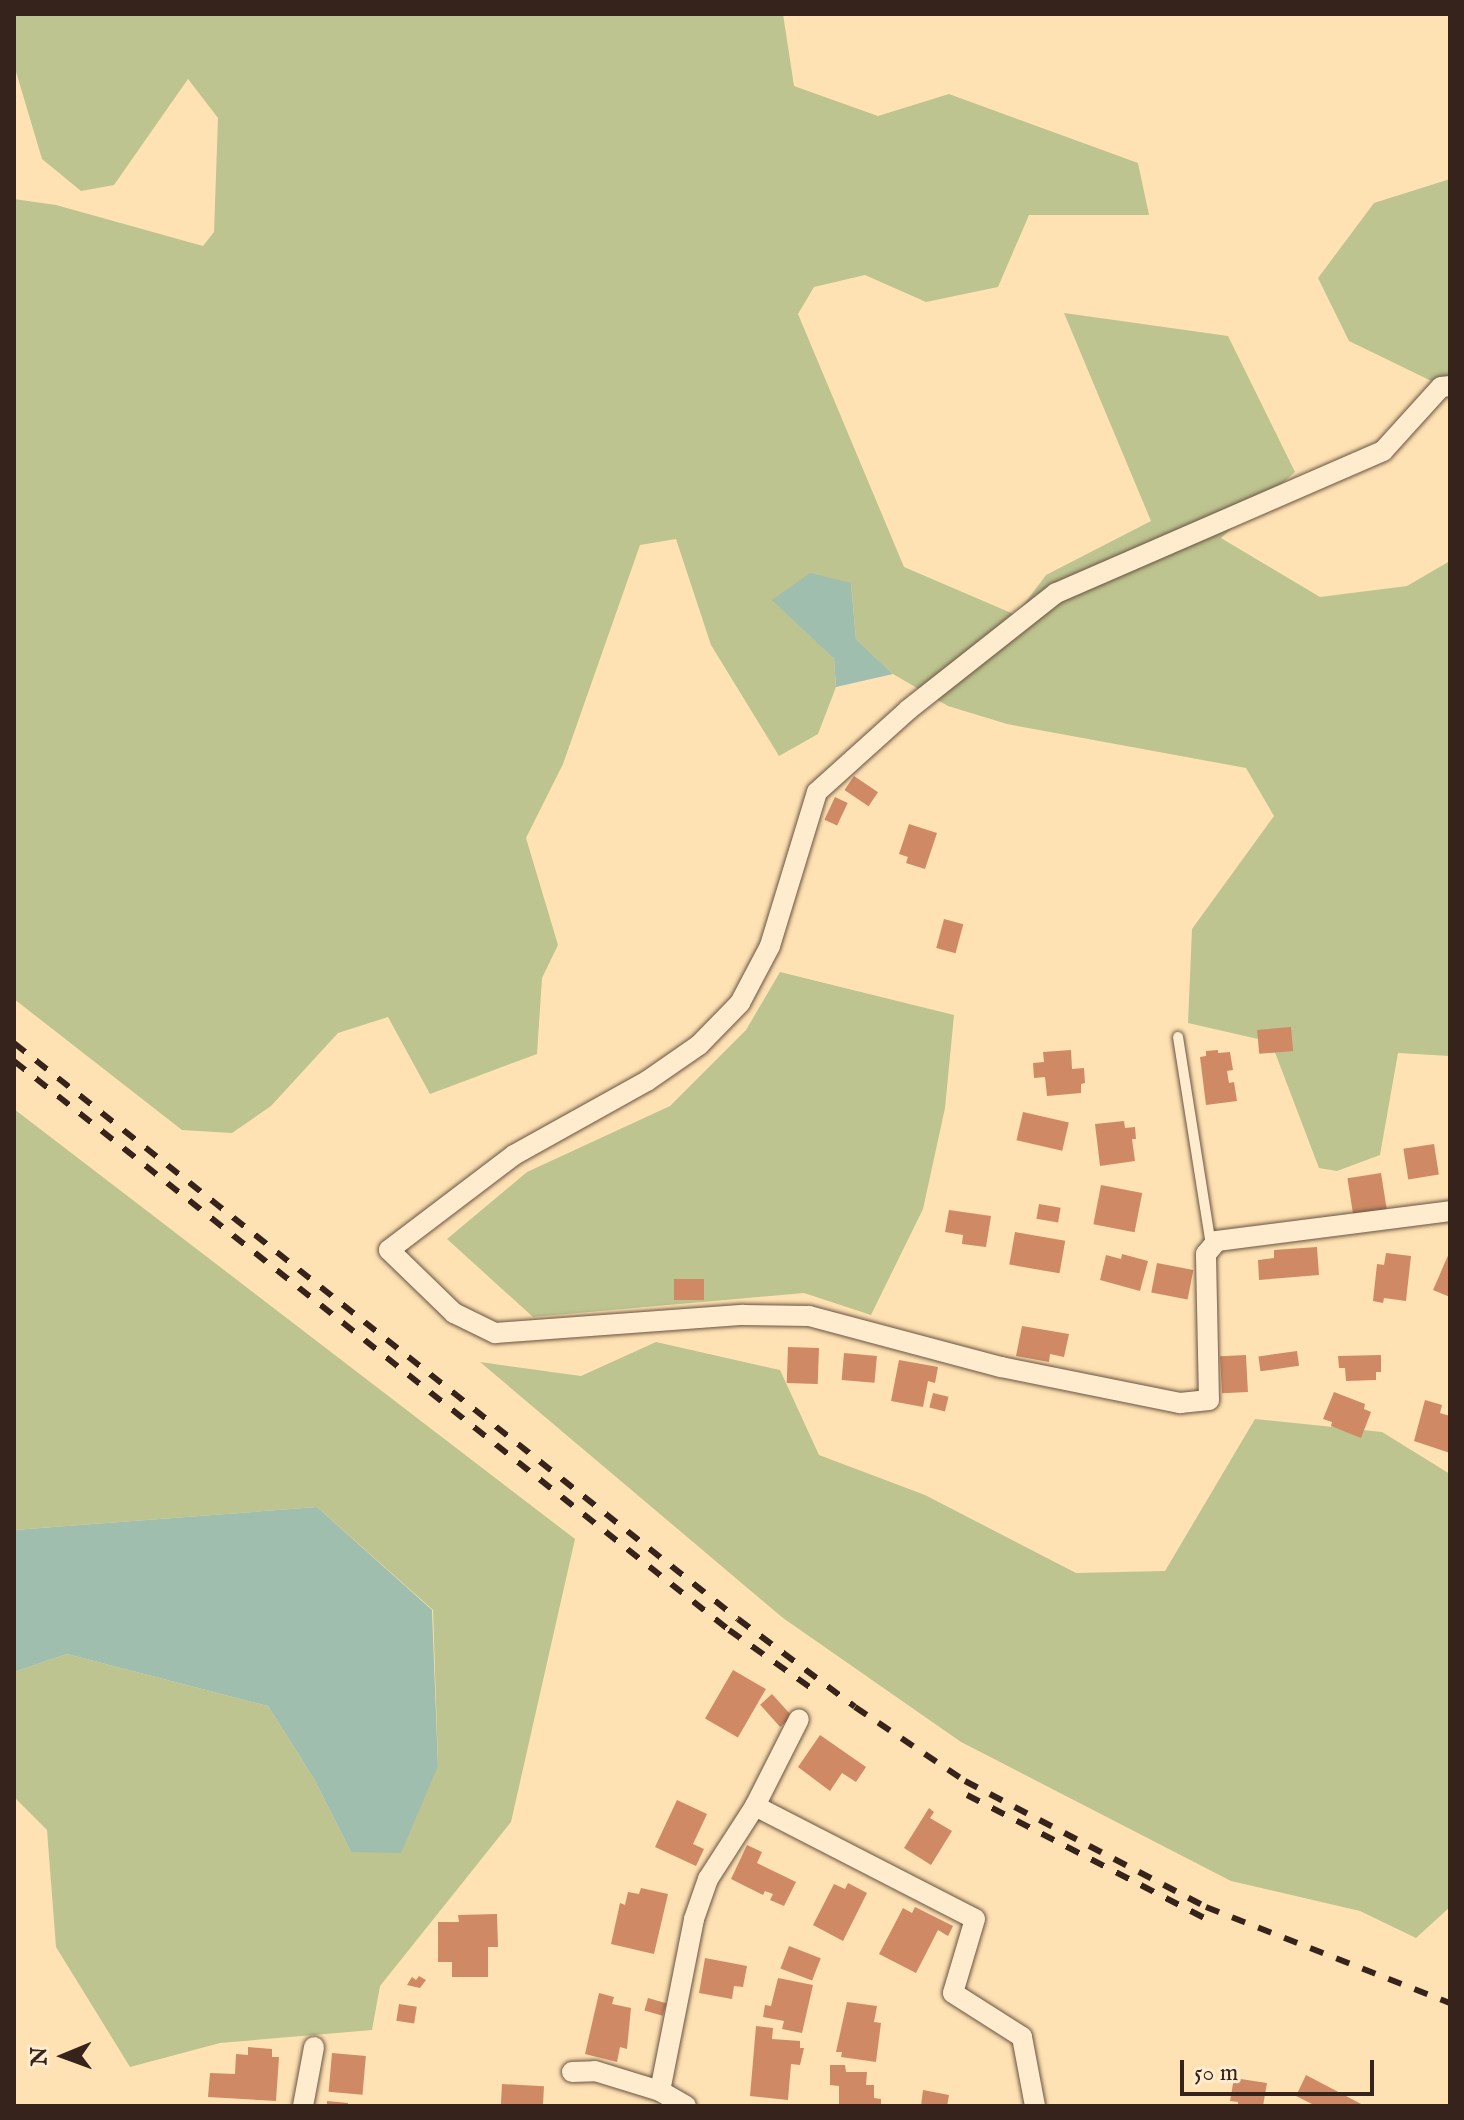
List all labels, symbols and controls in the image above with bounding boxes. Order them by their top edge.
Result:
north arrow [24,2016,104,2096]
scale bar [1184,2044,1378,2094]
text: N [26,2047,54,2066]
text: 50 m [1194,2058,1238,2089]

